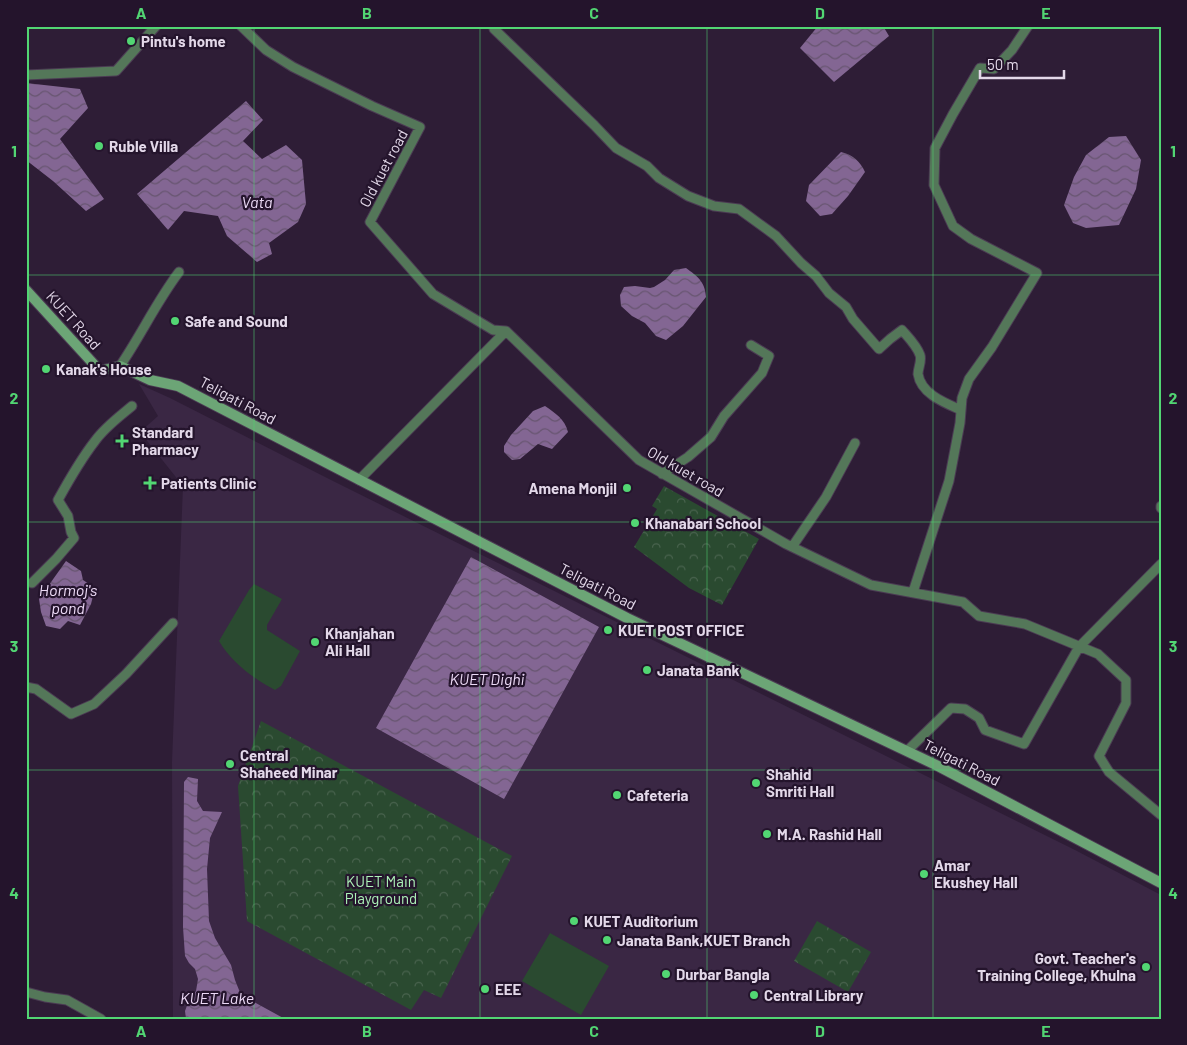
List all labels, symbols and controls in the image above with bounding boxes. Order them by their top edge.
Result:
text: A [136,3,147,22]
text: B [362,3,372,22]
text: C [589,3,599,22]
text: D [815,3,825,22]
text: E [1041,3,1051,22]
place label: Pintu's home [141,32,226,50]
marker: Pintu's home [125,35,137,47]
scale bar [980,48,1063,80]
text: 50 m [987,55,1019,73]
street label: Old kuet road [355,126,411,210]
place label: Ruble Villa [109,137,178,155]
marker: Ruble Villa [93,140,105,152]
text: 1 [11,141,17,160]
text: 1 [1170,141,1176,160]
water label: Vata [242,192,272,211]
street label: KUET Road [43,287,105,353]
place label: Safe and Sound [185,312,288,330]
marker: Safe and Sound [169,315,181,327]
place label: Kanak's House [56,360,152,378]
marker: Kanak's House [40,363,52,375]
street label: Teligati Road [197,372,279,428]
text: 2 [10,388,19,407]
text: 2 [1169,388,1178,407]
place label: Standard Pharmacy [132,423,199,458]
marker: Standard Pharmacy [116,435,128,447]
street label: Old kuet road [645,442,727,500]
place label: Patients Clinic [161,474,256,492]
marker: Patients Clinic [143,476,157,490]
place label: Amena Monjil [529,479,617,497]
marker: Amena Monjil [621,482,633,494]
place label: Khanabari School [645,514,761,532]
marker: Khanabari School [629,517,641,529]
street label: Teligati Road [557,559,639,613]
water label: Hormoj's pond [39,580,98,617]
place label: KUET POST OFFICE [618,621,744,639]
place label: Khanjahan Ali Hall [325,624,395,659]
marker: KUET POST OFFICE [602,624,614,636]
text: 3 [10,636,18,655]
marker: Khanjahan Ali Hall [309,636,321,648]
text: 3 [1169,636,1177,655]
place label: Janata Bank [657,661,740,679]
marker: Janata Bank [641,664,653,676]
water label: KUET Dighi [449,669,525,688]
street label: Teligati Road [921,735,1003,789]
place label: Central Shaheed Minar [240,746,338,781]
marker: Central Shaheed Minar [224,758,236,770]
place label: Shahid Smriti Hall [766,765,834,800]
marker: Shahid Smriti Hall [750,777,762,789]
place label: Cafeteria [627,786,689,804]
marker: Cafeteria [611,789,623,801]
place label: M.A. Rashid Hall [777,825,882,843]
marker: M.A. Rashid Hall [761,828,773,840]
place label: Amar Ekushey Hall [934,856,1018,891]
marker: Amar Ekushey Hall [918,868,930,880]
park label: KUET Main Playground [345,872,417,907]
text: 4 [9,883,19,902]
text: 4 [1168,883,1178,902]
place label: KUET Auditorium [584,912,698,930]
marker: KUET Auditorium [568,915,580,927]
place label: Janata Bank,KUET Branch [617,931,790,949]
marker: Janata Bank,KUET Branch [601,934,613,946]
place label: Govt. Teacher's Training College, Khulna [977,949,1136,984]
marker: Govt. Teacher's Training College, Khulna [1140,961,1152,973]
place label: Durbar Bangla [676,965,770,983]
marker: Durbar Bangla [660,968,672,980]
place label: EEE [495,980,522,998]
marker: EEE [479,983,491,995]
place label: Central Library [764,986,864,1004]
water label: KUET Lake [180,988,254,1007]
marker: Central Library [748,989,760,1001]
text: A [136,1021,147,1040]
text: B [362,1021,372,1040]
text: C [589,1021,599,1040]
text: D [815,1021,825,1040]
text: E [1041,1021,1051,1040]

